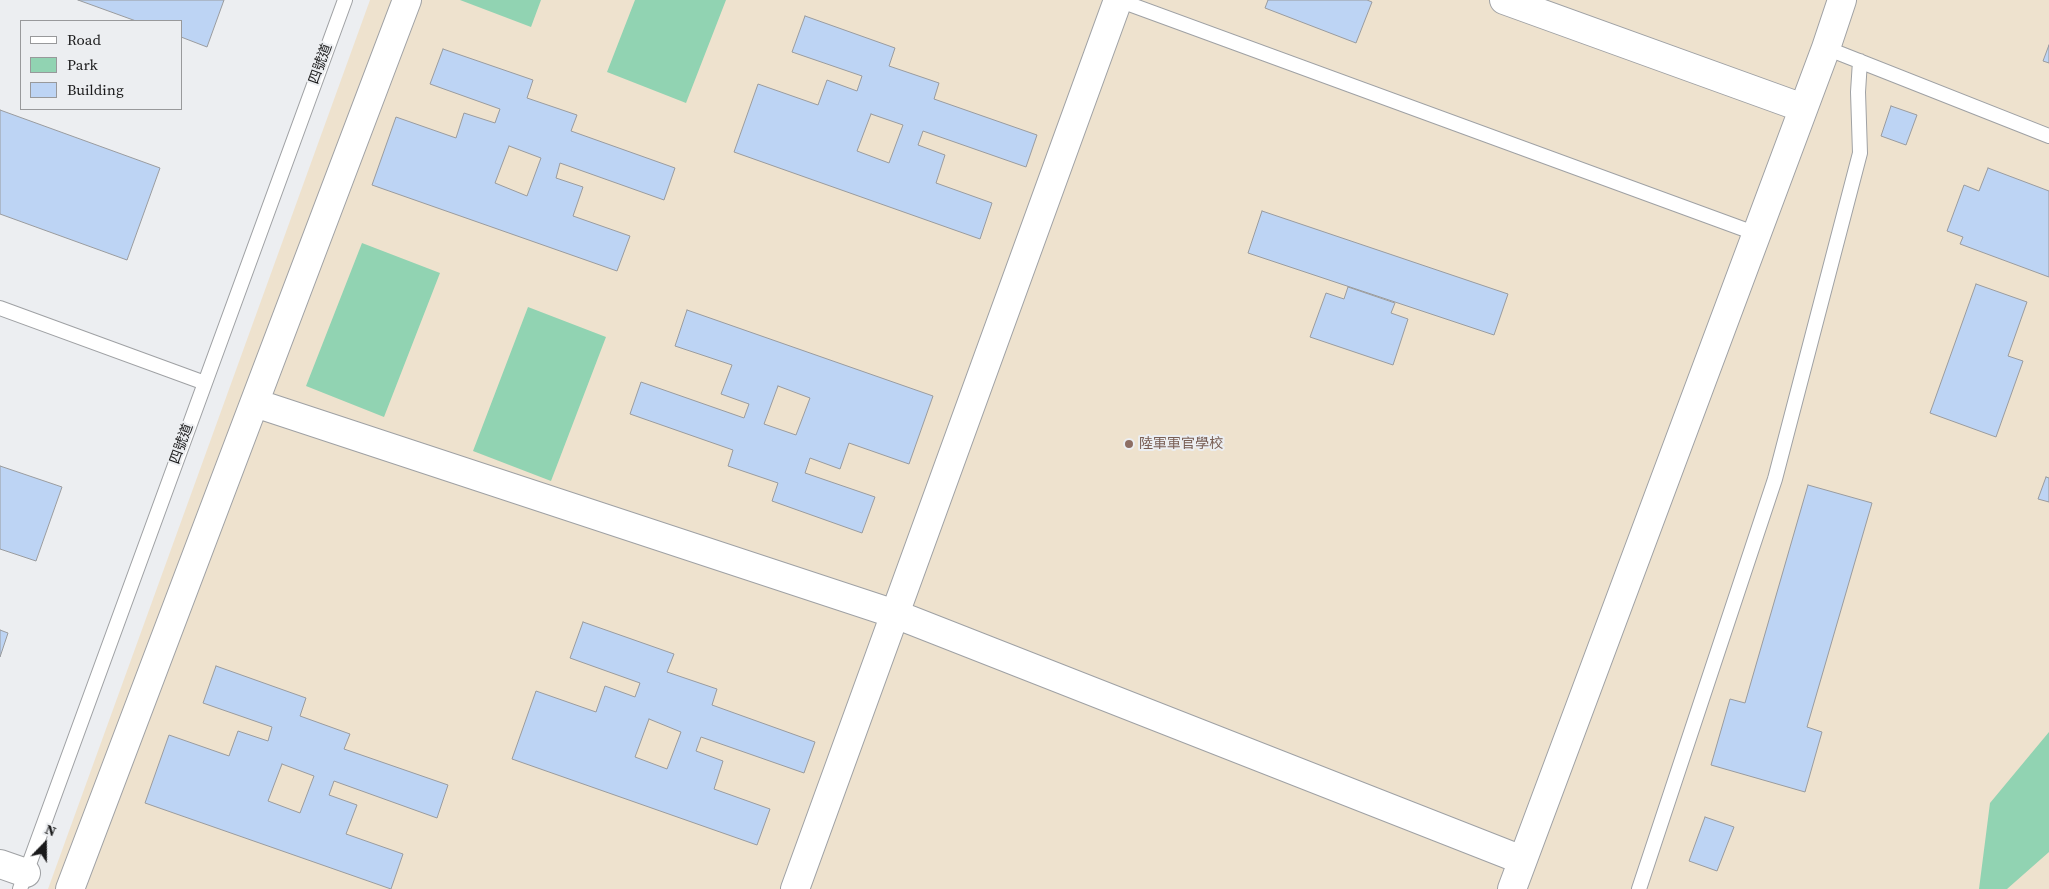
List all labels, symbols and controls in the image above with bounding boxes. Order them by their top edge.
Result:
legend [20,20,182,110]
text: Road [67,29,101,50]
street label: 四號道 [306,41,336,87]
text: Park [67,54,98,75]
text: Building [67,79,124,100]
street label: 四號道 [167,421,197,467]
place label: 陸軍軍官學校 [1139,436,1223,452]
marker: 陸軍軍官學校 [1123,438,1135,450]
north arrow [20,819,70,869]
text: N [42,819,59,841]

